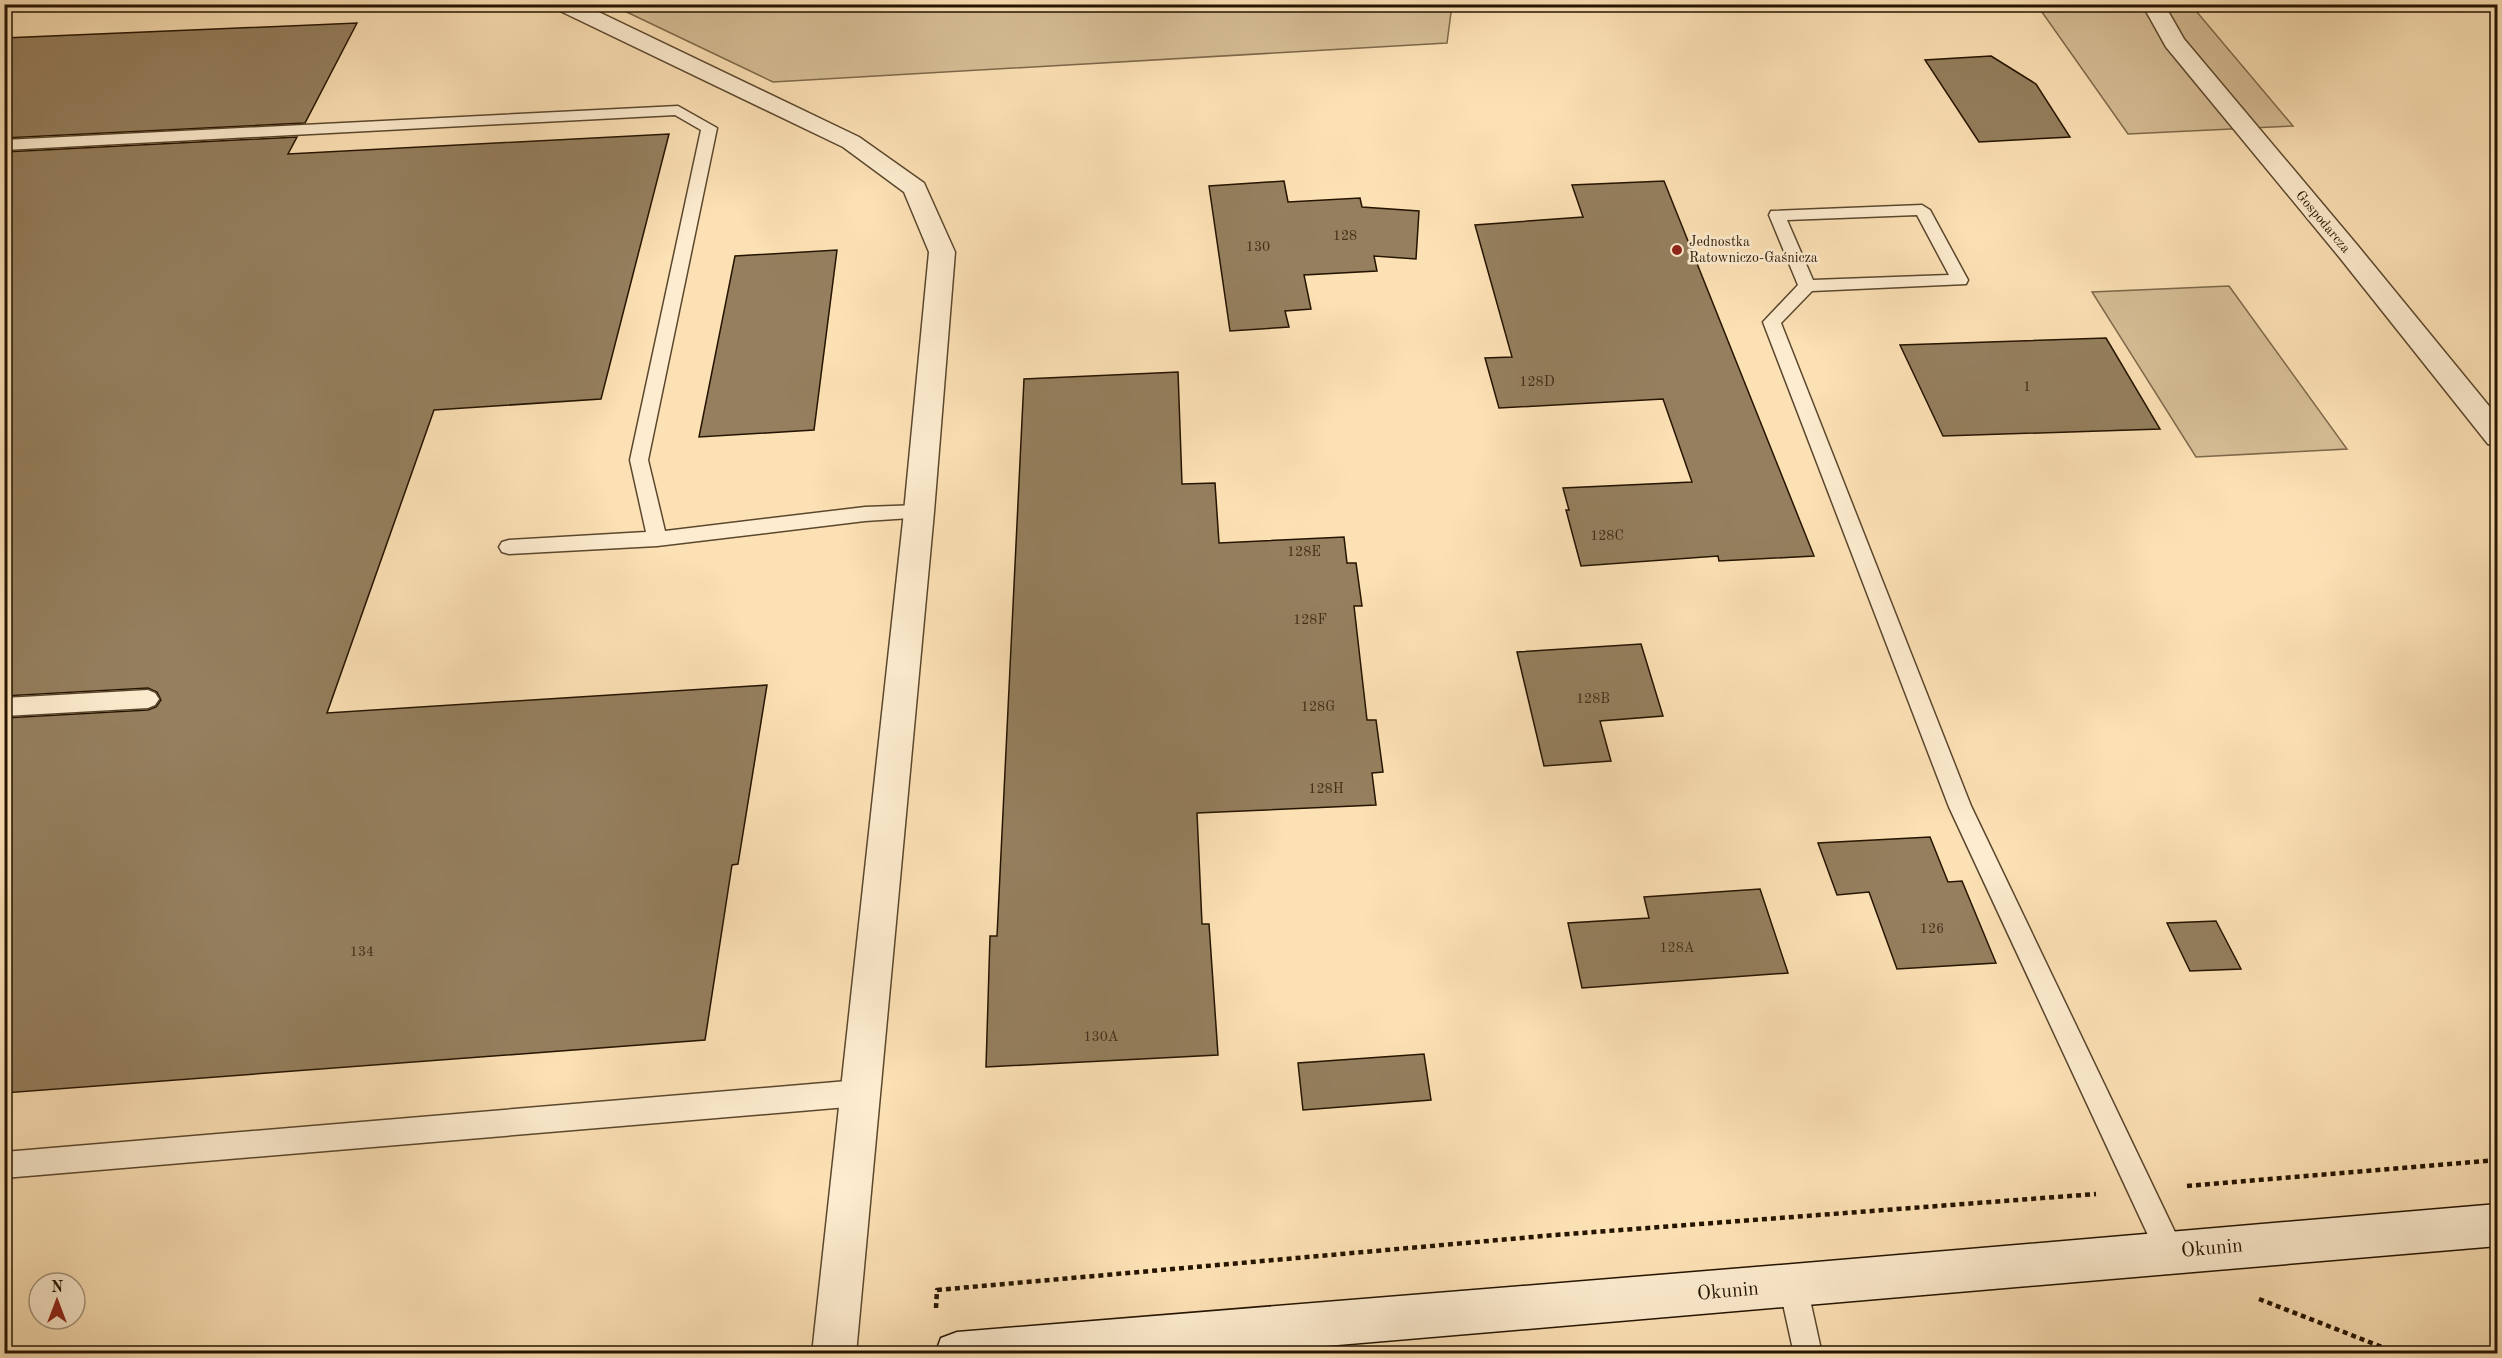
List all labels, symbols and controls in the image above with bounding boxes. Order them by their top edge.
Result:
street label: Gospodarcza [2293,188,2353,256]
house number: 128 [1333,229,1357,243]
place label: Jednostka Ratowniczo-Gaśnicza [1689,235,1818,265]
house number: 130 [1246,240,1270,254]
marker: Jednostka Ratowniczo-Gaśnicza [1670,243,1684,257]
house number: 128D [1519,375,1555,389]
house number: 1 [2023,380,2031,394]
house number: 128C [1590,529,1624,543]
house number: 128E [1287,545,1321,559]
house number: 128F [1293,613,1327,627]
house number: 128B [1576,692,1610,706]
house number: 128G [1301,700,1335,714]
house number: 128H [1308,782,1344,796]
house number: 126 [1920,922,1944,936]
house number: 128A [1659,941,1695,955]
house number: 134 [350,945,374,959]
house number: 130A [1083,1030,1119,1044]
street label: Okunin [2180,1236,2244,1262]
north arrow [27,1271,87,1331]
street label: Okunin [1696,1279,1760,1305]
text: N [51,1280,64,1296]

